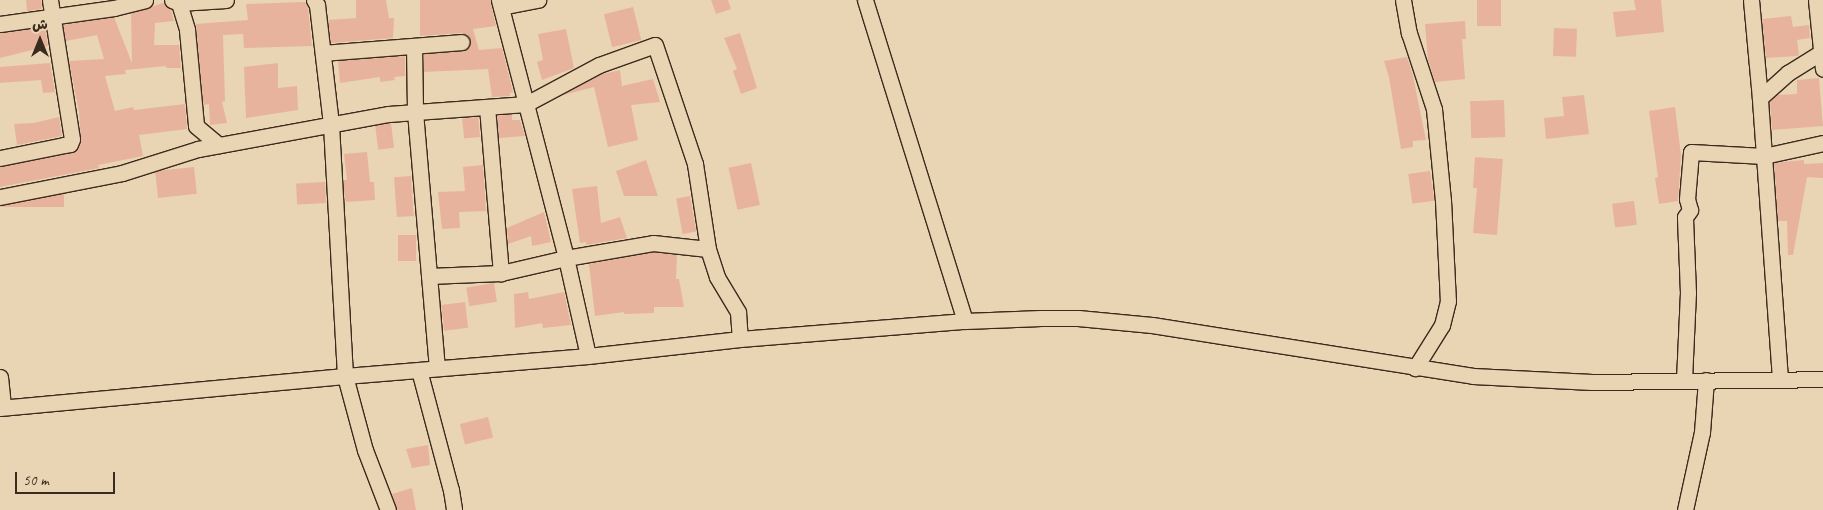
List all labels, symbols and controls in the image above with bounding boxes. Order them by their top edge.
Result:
north arrow [15,15,65,65]
text: ش [32,16,48,33]
scale bar [18,462,118,494]
text: 50 m [23,471,49,490]

